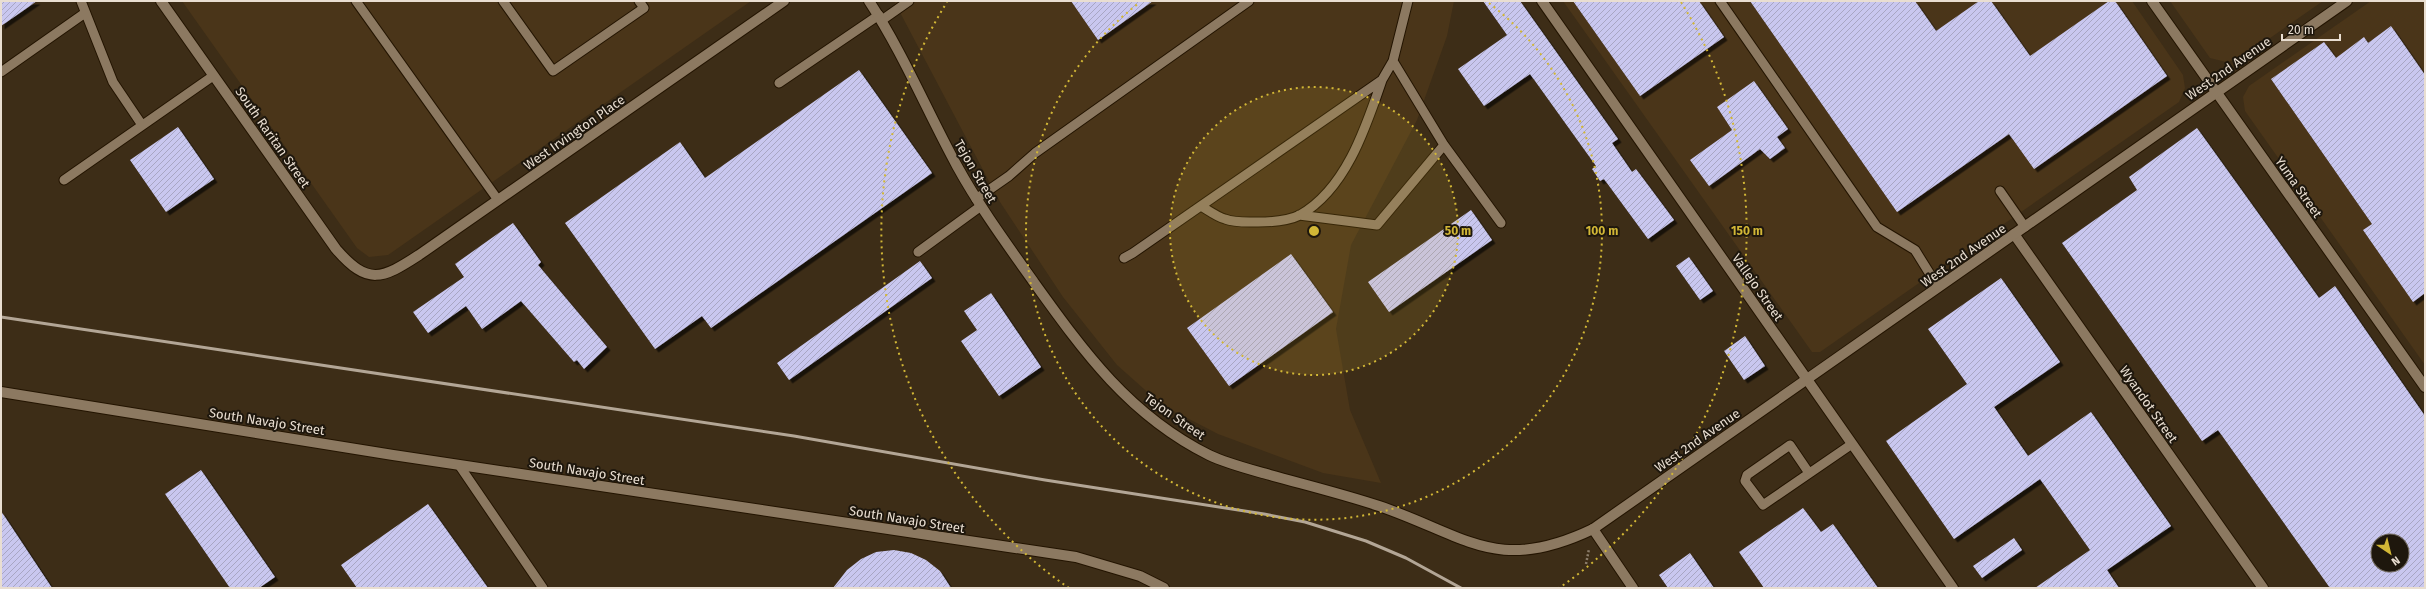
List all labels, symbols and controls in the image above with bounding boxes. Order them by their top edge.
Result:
scale bar [2282,16,2340,42]
text: 20 m [2288,23,2314,37]
street label: West 2nd Avenue [2183,33,2274,103]
street label: South Raritan Street [232,84,313,191]
street label: West Irvington Place [521,92,628,173]
street label: Tejon Street [951,137,1000,206]
street label: Yuma Street [2272,154,2325,221]
street label: West 2nd Avenue [1918,220,2009,290]
centre of rings [1307,224,1321,238]
text: 50 m [1445,224,1471,238]
text: 100 m [1586,224,1618,238]
text: 150 m [1731,224,1763,238]
street label: Vallejo Street [1729,251,1786,324]
street label: Wyandot Street [2117,363,2181,446]
street label: Tejon Street [1141,390,1208,443]
street label: South Navajo Street [208,405,326,438]
street label: West 2nd Avenue [1652,405,1743,475]
street label: South Navajo Street [528,455,646,488]
street label: South Navajo Street [848,503,966,536]
north arrow [2370,533,2410,573]
text: N [2389,553,2402,568]

